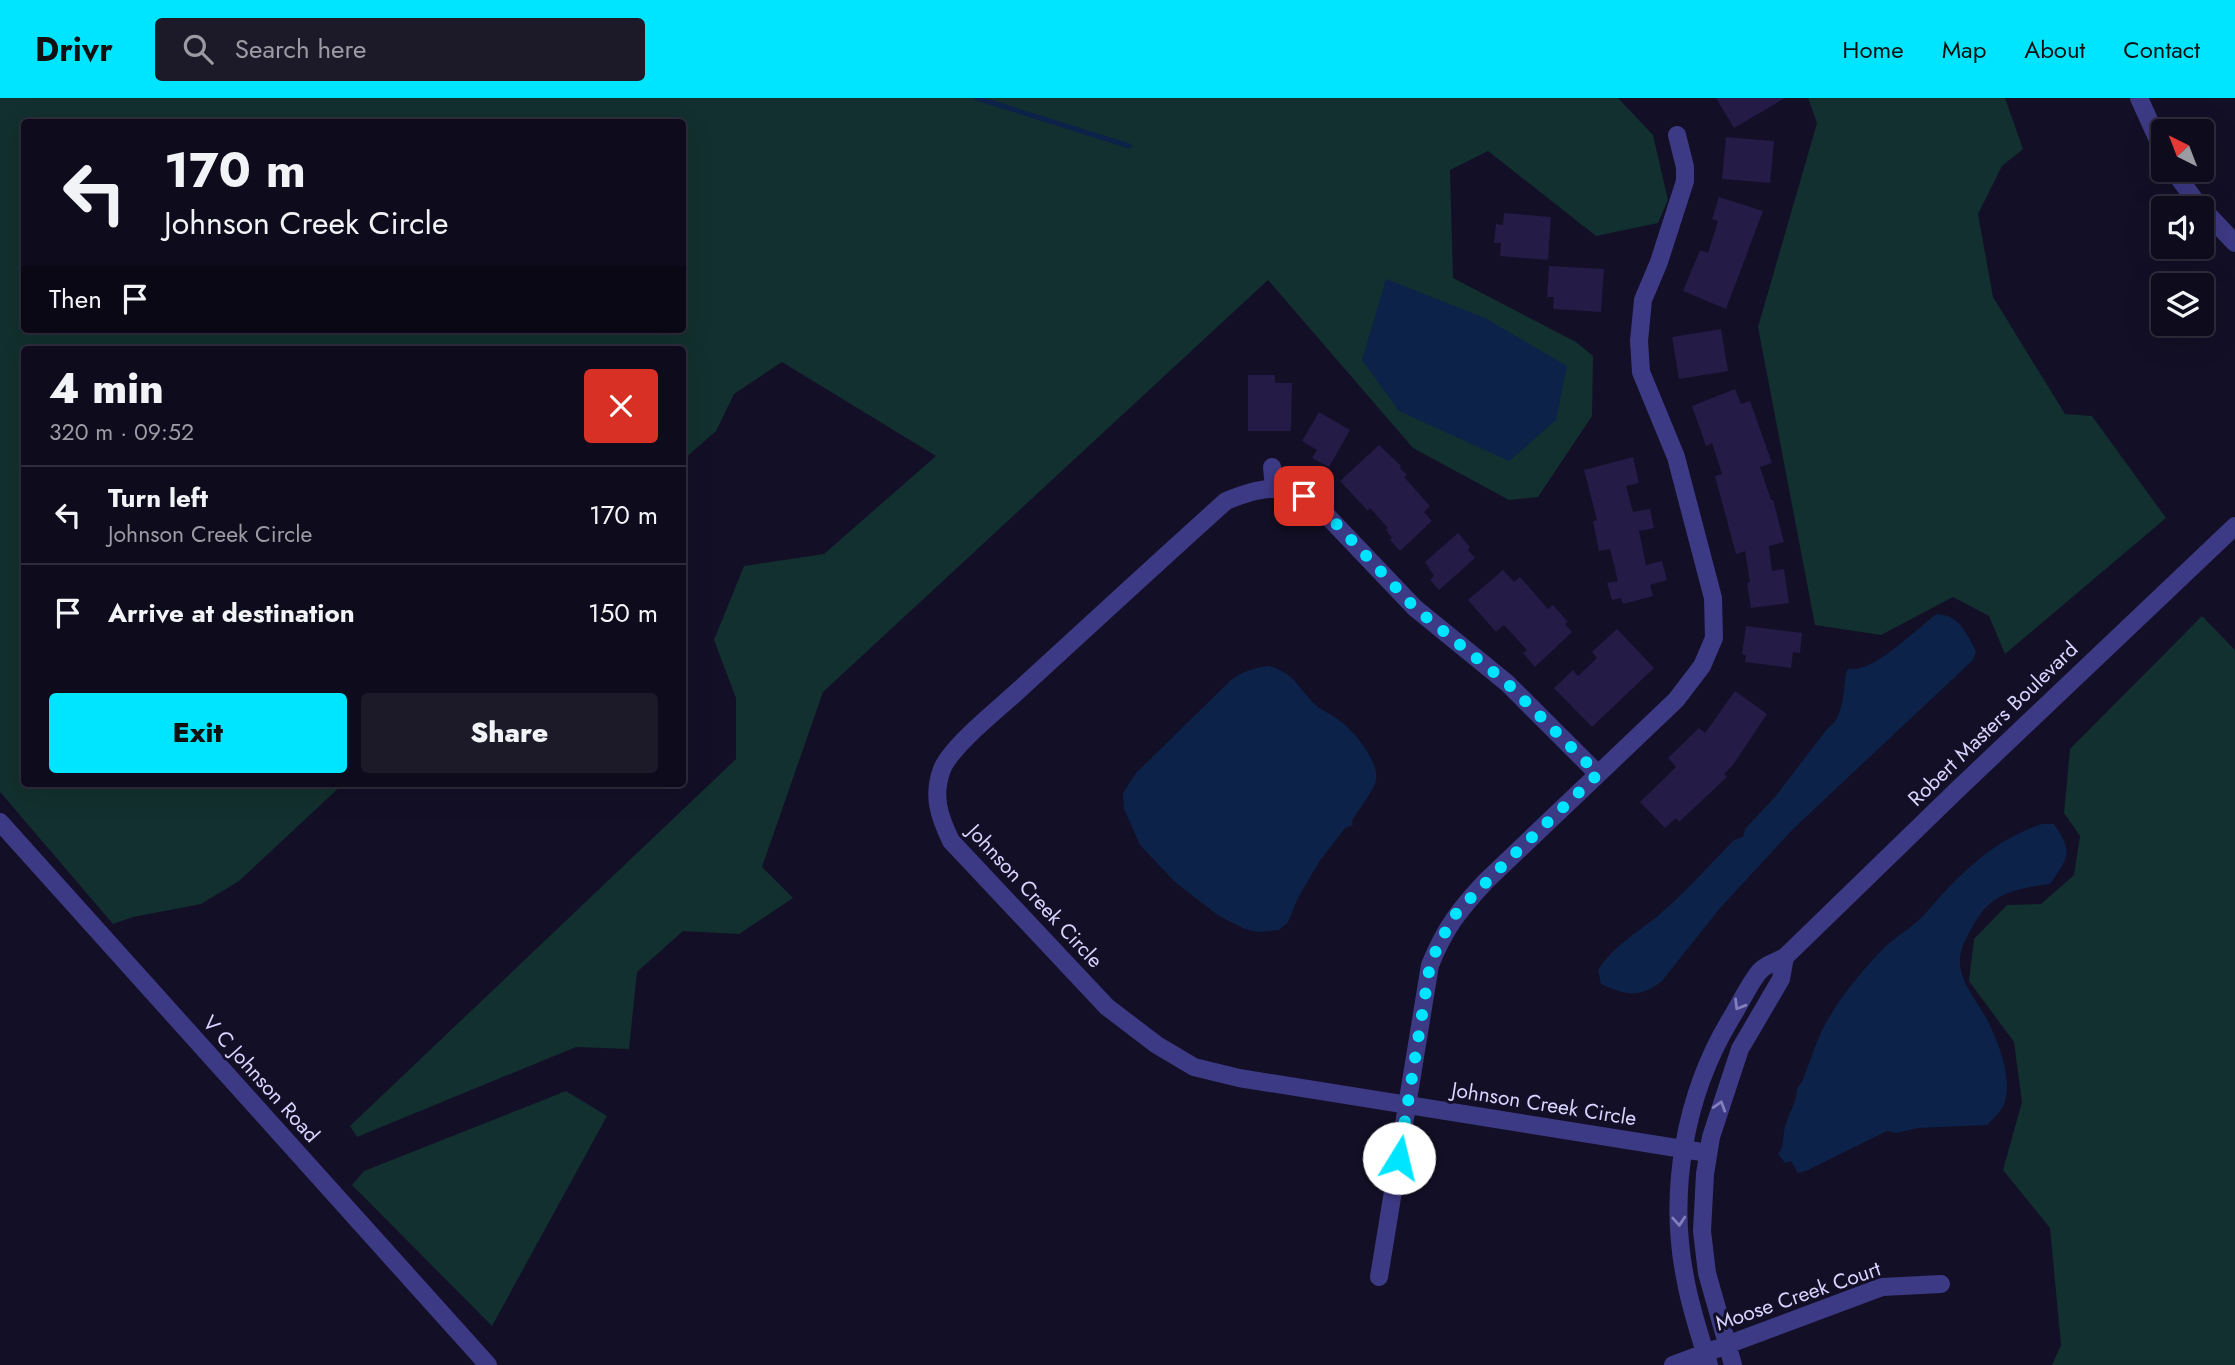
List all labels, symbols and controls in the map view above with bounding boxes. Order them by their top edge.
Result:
search box [155,18,645,81]
text: Drivr [35,26,113,73]
icon: search [179,30,217,68]
text: Search here [235,30,366,68]
text: Home [1842,32,1904,67]
text: Map [1942,32,1986,67]
text: About [2024,32,2085,67]
text: Contact [2123,32,2200,67]
north arrow [2151,119,2214,182]
map controls [2151,119,2214,336]
text: 170 m [164,135,306,205]
icon: left [49,147,140,238]
button: sound [2151,196,2214,259]
text: Johnson Creek Circle [164,200,448,246]
button: layers [2151,273,2214,336]
text: Then [49,280,102,318]
icon: arrive [116,280,154,318]
text: 4 min [49,358,164,419]
button: close [584,369,658,443]
text: 320 m · 09:52 [49,415,194,449]
pin [1274,466,1334,526]
icon: arrive [1285,477,1323,515]
text: Turn left [108,479,208,517]
icon: left [49,496,87,534]
text: 170 m [589,496,658,534]
text: Johnson Creek Circle [108,517,312,551]
icon: arrive [49,594,87,632]
text: Arrive at destination [108,594,355,632]
text: 150 m [588,594,658,632]
street label: Robert Masters Boulevard [1901,635,2085,813]
button: Exit [49,693,347,773]
button: Share [361,693,658,773]
street label: Johnson Creek Circle [958,815,1110,975]
one-way arrow [1735,998,1748,1011]
street label: V C Johnson Road [196,1009,326,1149]
street label: Johnson Creek Circle [1447,1074,1639,1133]
one-way arrow [1712,1101,1726,1113]
position arrow [1362,1121,1436,1195]
one-way arrow [1671,1215,1686,1226]
street label: Moose Creek Court [1711,1254,1885,1338]

